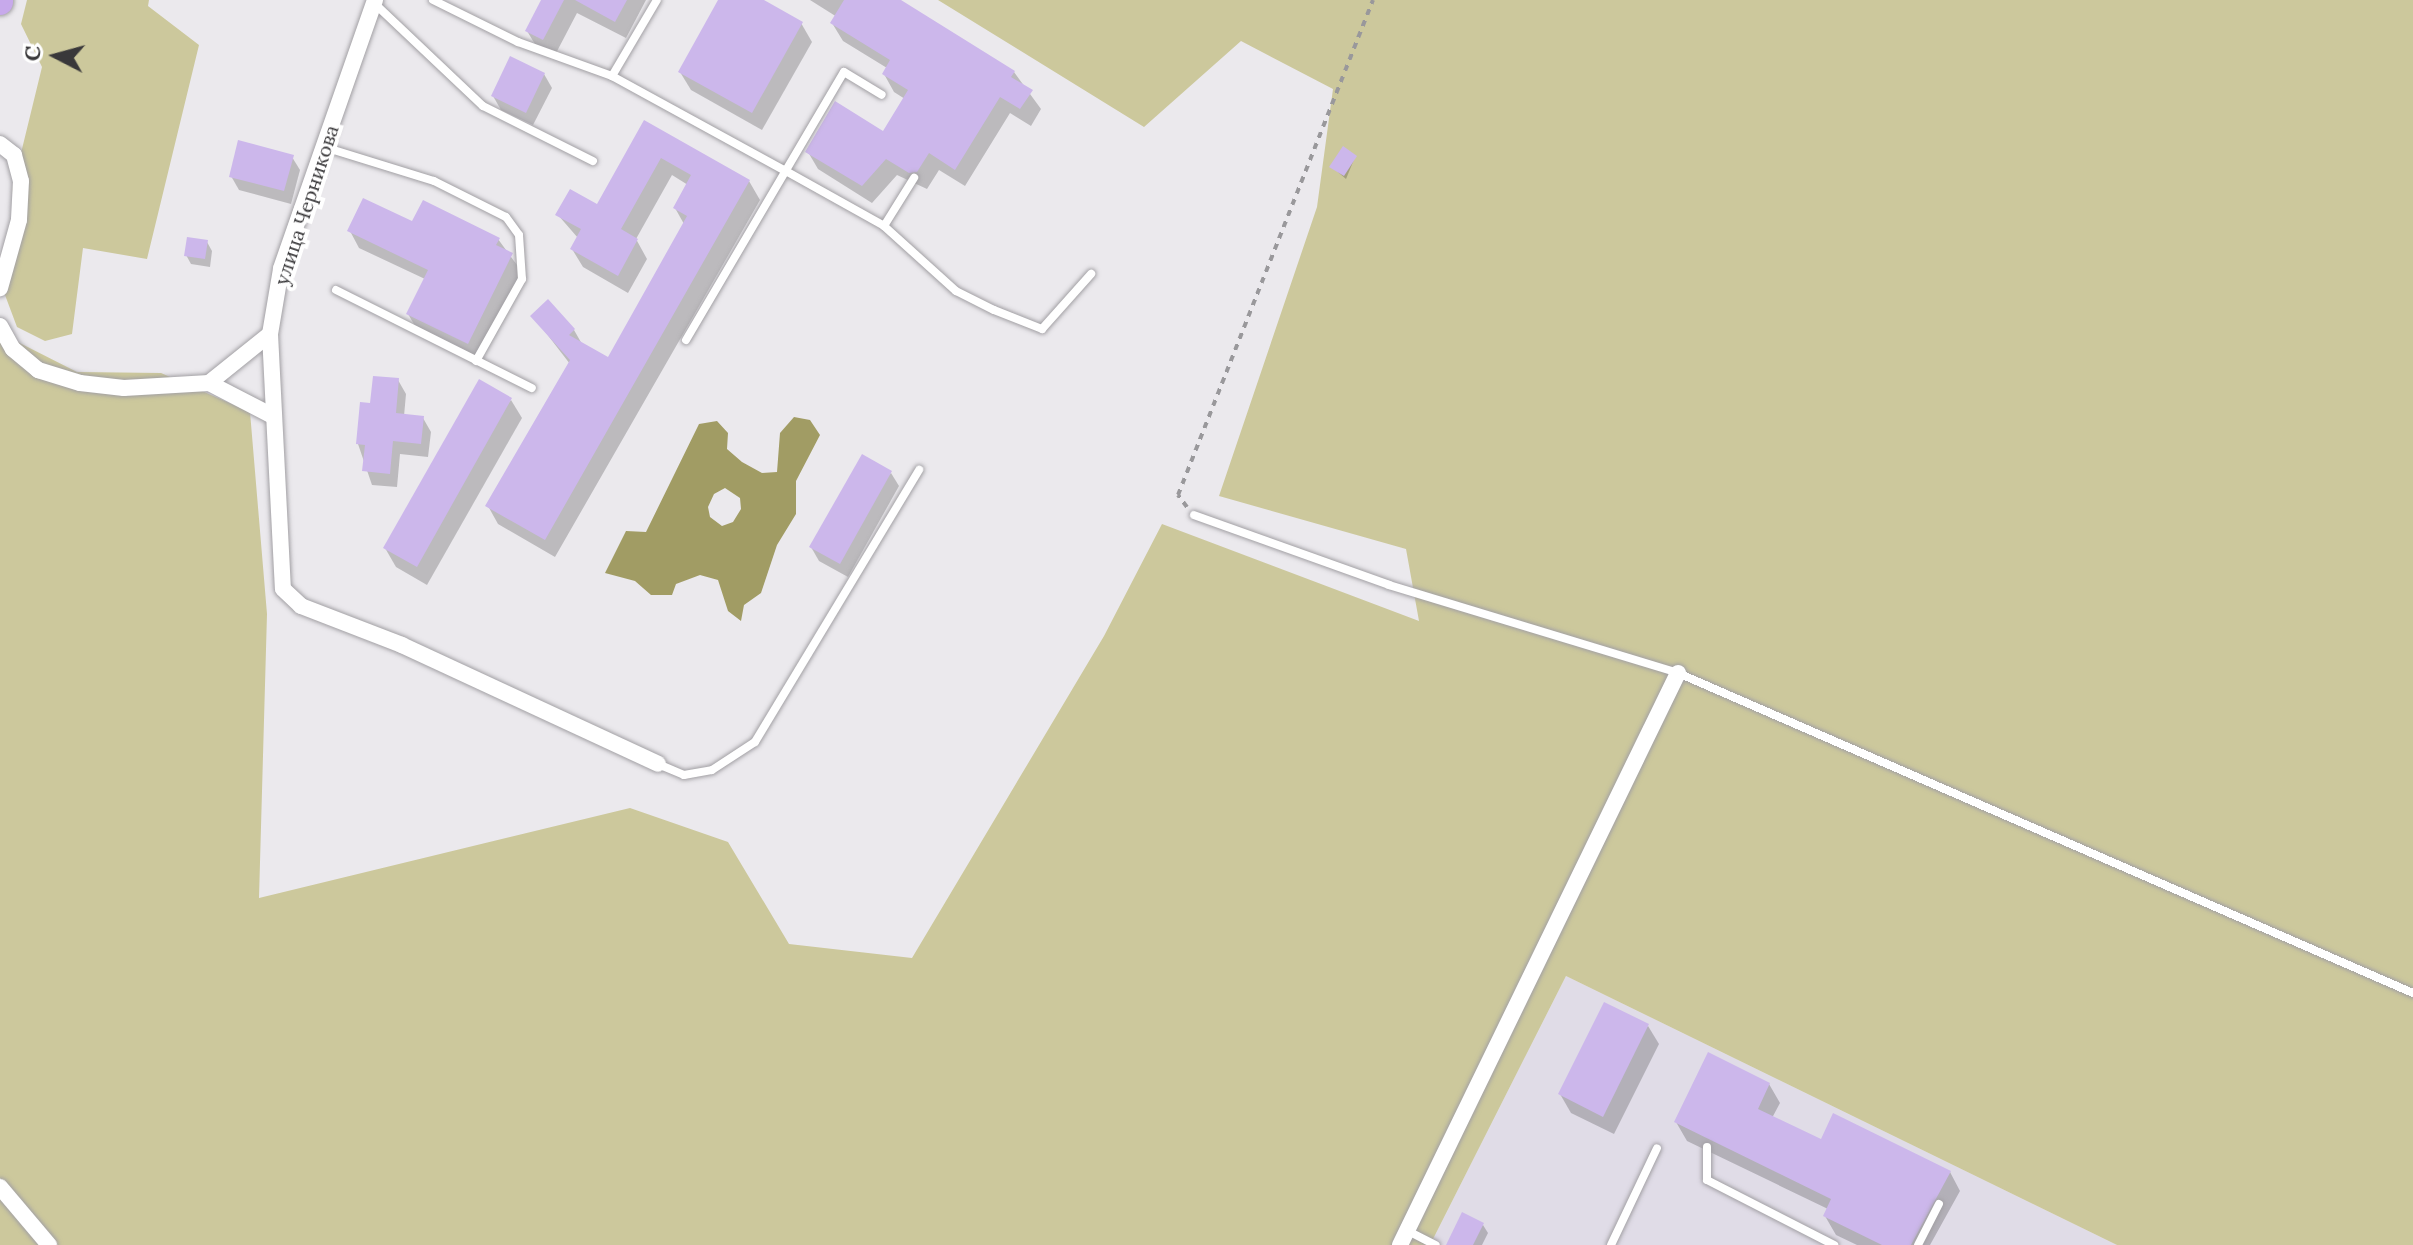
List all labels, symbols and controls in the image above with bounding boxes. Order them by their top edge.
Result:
north arrow [16,16,96,96]
text: С [17,45,47,62]
street label: улица Черникова [269,122,343,288]

